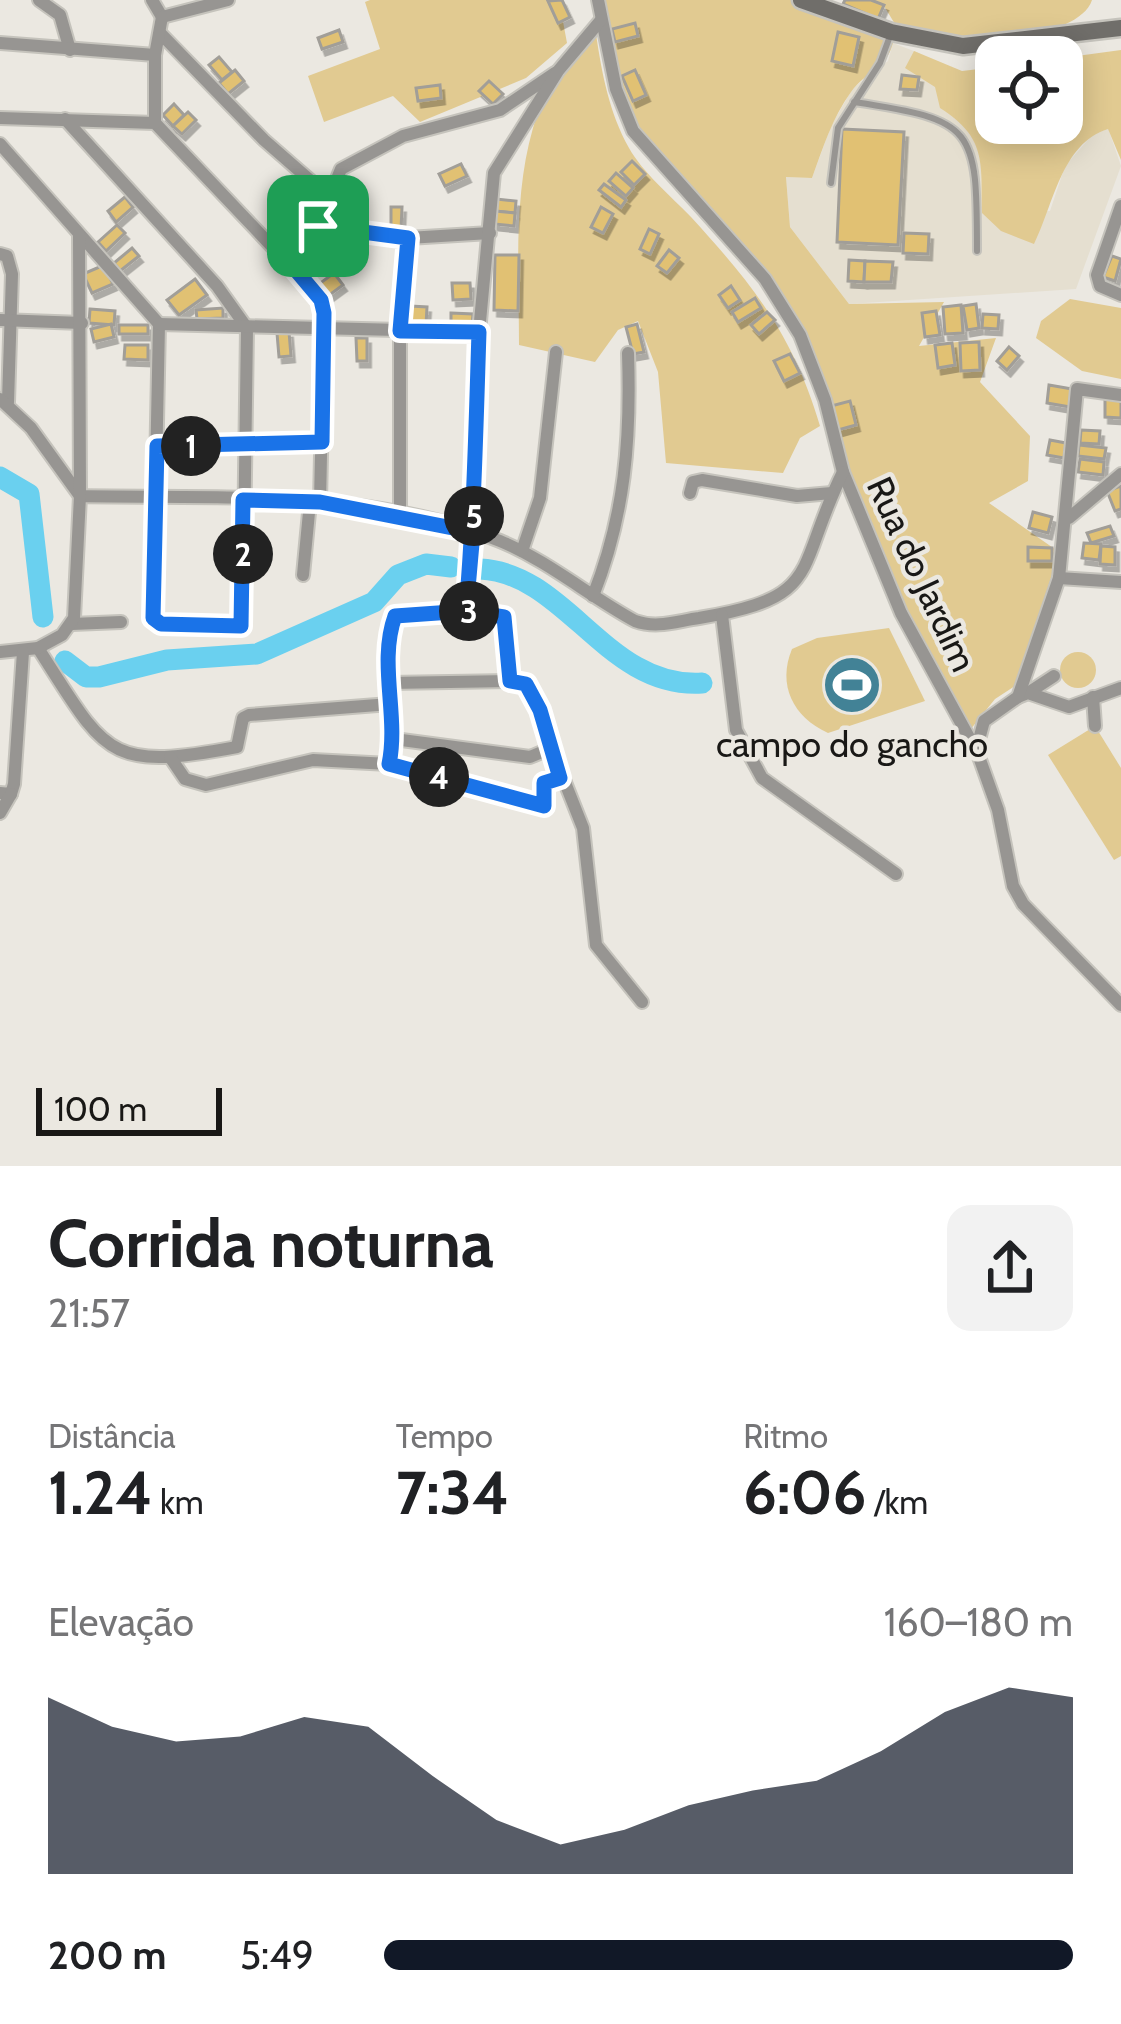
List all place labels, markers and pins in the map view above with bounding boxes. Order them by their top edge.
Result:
pin [267,175,369,277]
pin: 1 [161,416,221,476]
pin: 5 [444,486,504,546]
pin: 2 [213,524,273,584]
pin: 3 [439,581,499,641]
sports icon: campo do gancho [821,654,883,716]
place label: campo do gancho [716,722,988,766]
pin: 4 [409,747,469,807]

